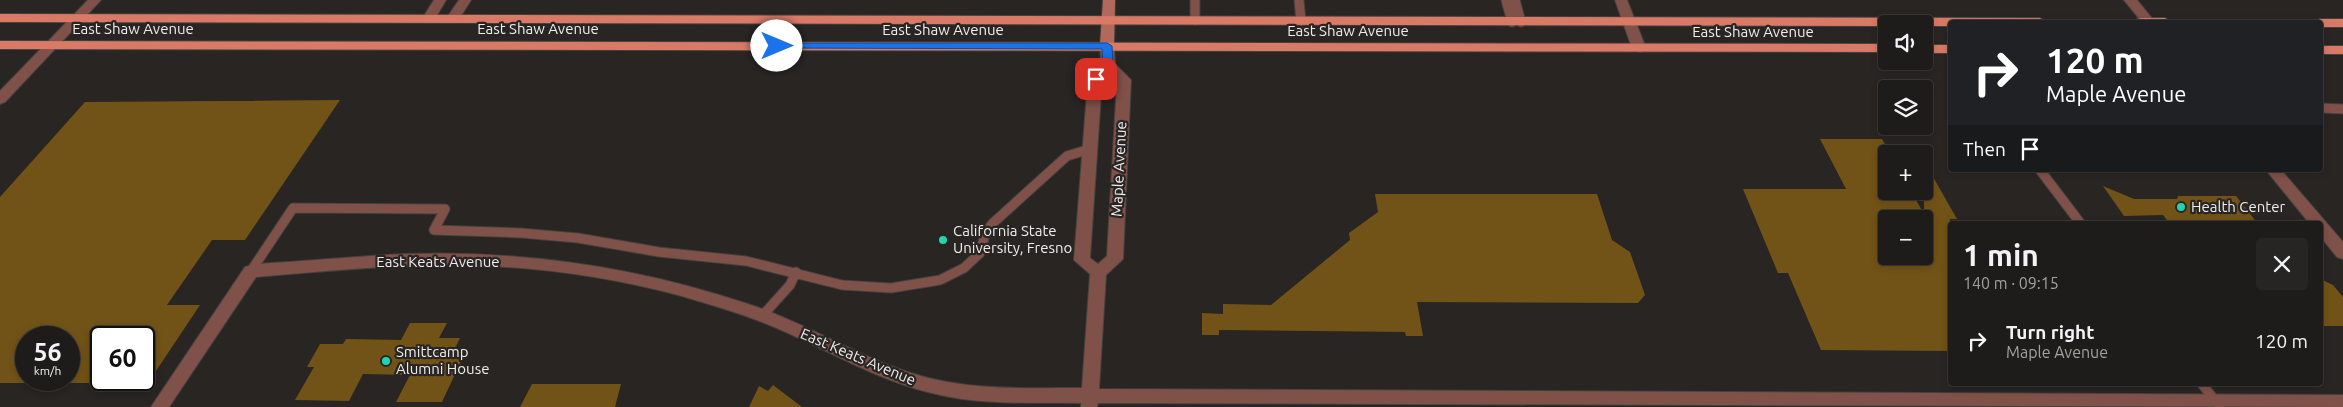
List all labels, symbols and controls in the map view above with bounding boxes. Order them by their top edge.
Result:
map controls [1878,15,1933,265]
button: sound [1878,15,1933,70]
position arrow [750,19,802,71]
street label: East Shaw Avenue [72,20,194,37]
street label: East Shaw Avenue [477,20,599,37]
street label: East Shaw Avenue [882,21,1004,38]
street label: East Shaw Avenue [1287,22,1409,39]
street label: East Shaw Avenue [1692,23,1814,40]
icon: right [1963,40,2028,105]
text: 120 m [2046,40,2144,80]
pin [1075,58,1117,100]
icon: arrive [1082,65,1110,93]
button: layers [1878,80,1933,135]
text: Maple Avenue [2046,81,2186,106]
street label: Maple Avenue [1108,121,1129,217]
icon: arrive [2016,135,2044,163]
text: Then [1963,138,2006,160]
button: + [1878,145,1933,200]
place label: Health Center [2191,198,2285,215]
marker: Health Center [2175,201,2187,213]
button: − [1878,210,1933,265]
place label: California State University, Fresno [953,222,1072,256]
marker: California State University, Fresno [937,234,949,246]
text: 1 min [1963,238,2039,272]
button: close [2256,238,2308,290]
street label: East Keats Avenue [376,253,500,270]
text: 140 m · 09:15 [1963,274,2059,292]
text: Turn right [2006,321,2094,343]
street label: East Keats Avenue [798,325,918,388]
speed limit sign: 60 [90,326,155,391]
icon: right [1963,327,1991,355]
text: 120 m [2255,330,2308,352]
text: 56 [33,338,62,366]
place label: Smittcamp Alumni House [396,343,489,377]
text: Maple Avenue [2006,343,2108,361]
marker: Smittcamp Alumni House [380,355,392,367]
text: km/h [34,364,61,377]

